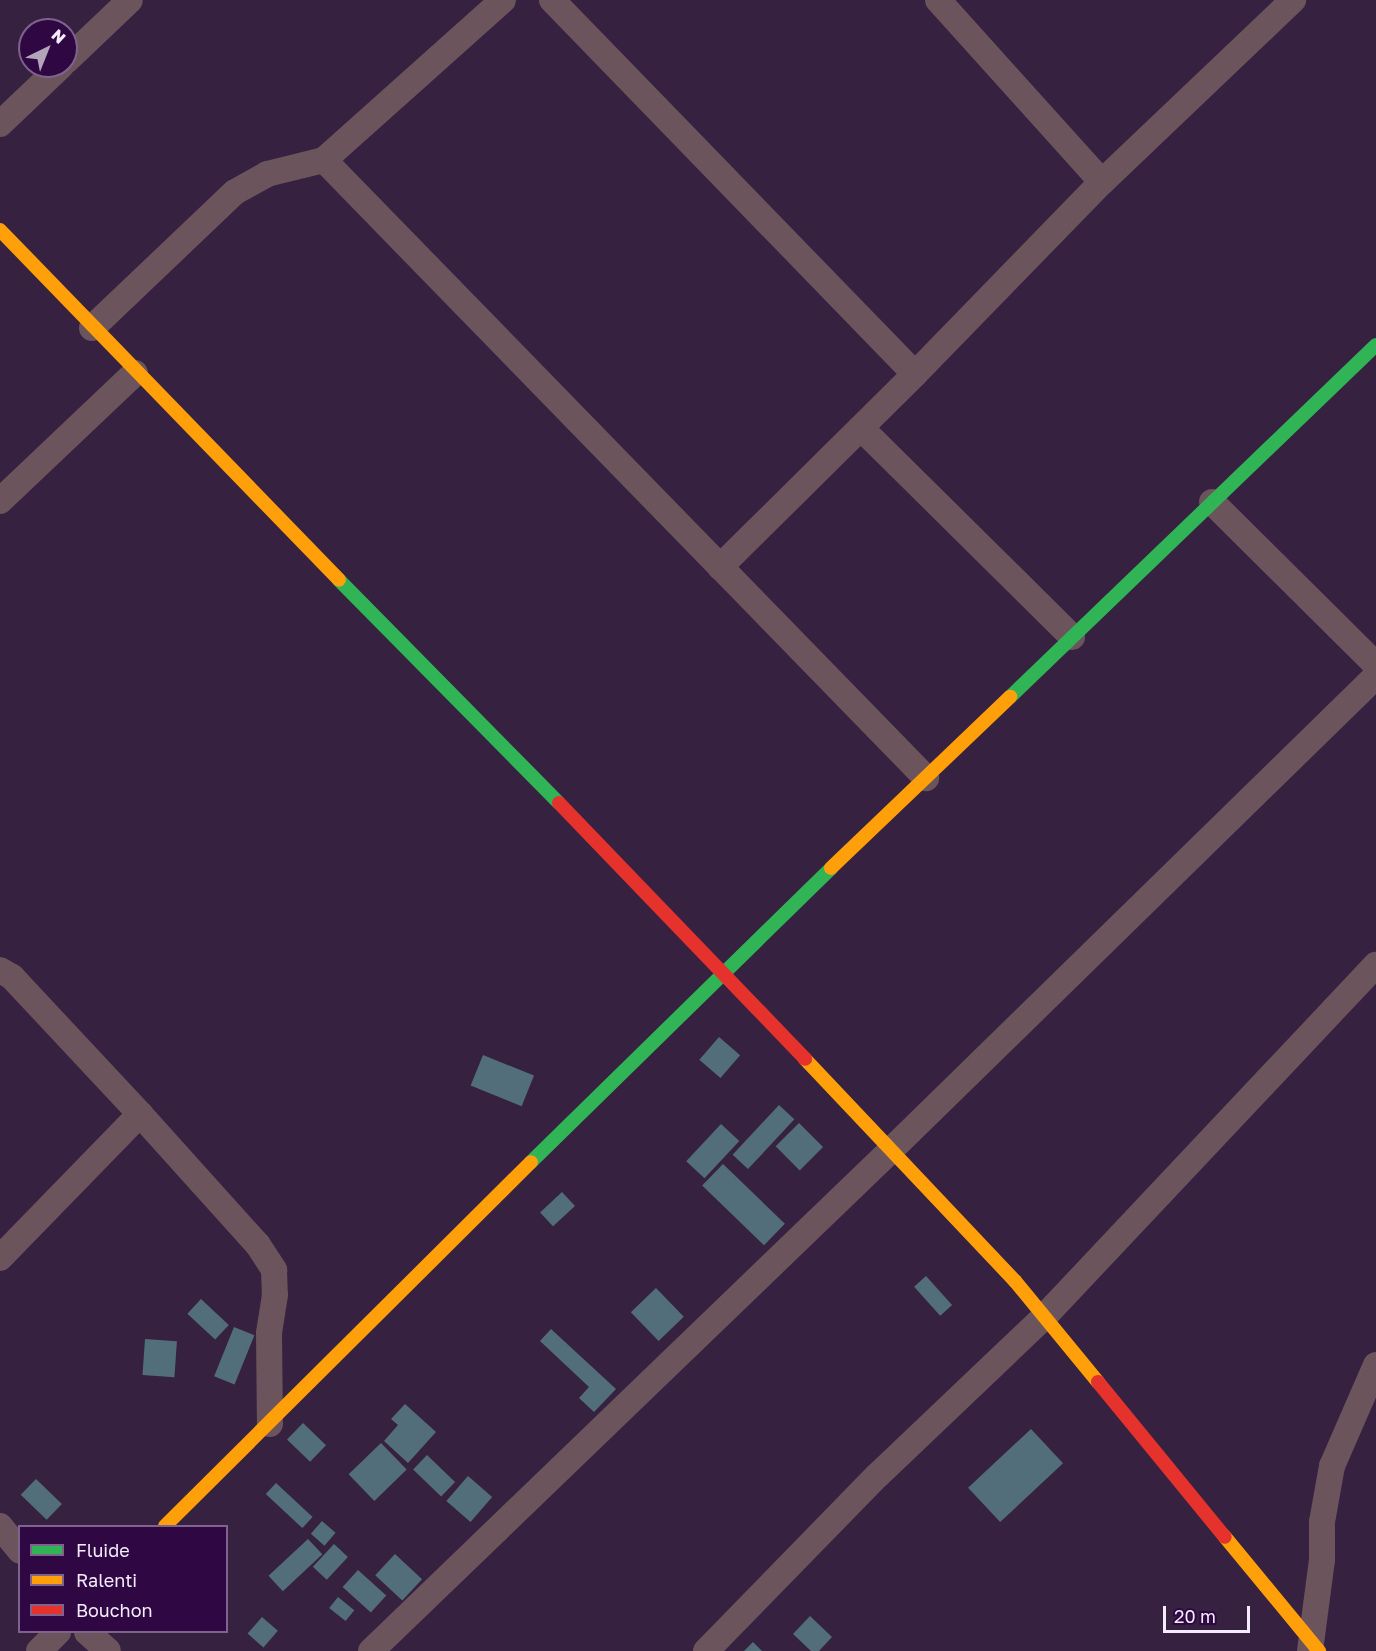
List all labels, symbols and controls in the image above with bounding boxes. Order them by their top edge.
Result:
north arrow [18,18,78,78]
text: N [48,25,70,48]
legend [18,1525,228,1633]
text: Fluide [76,1539,130,1561]
text: Ralenti [76,1569,137,1591]
scale bar [1166,1594,1253,1632]
text: Bouchon [76,1599,153,1621]
text: 20 m [1174,1605,1216,1627]

